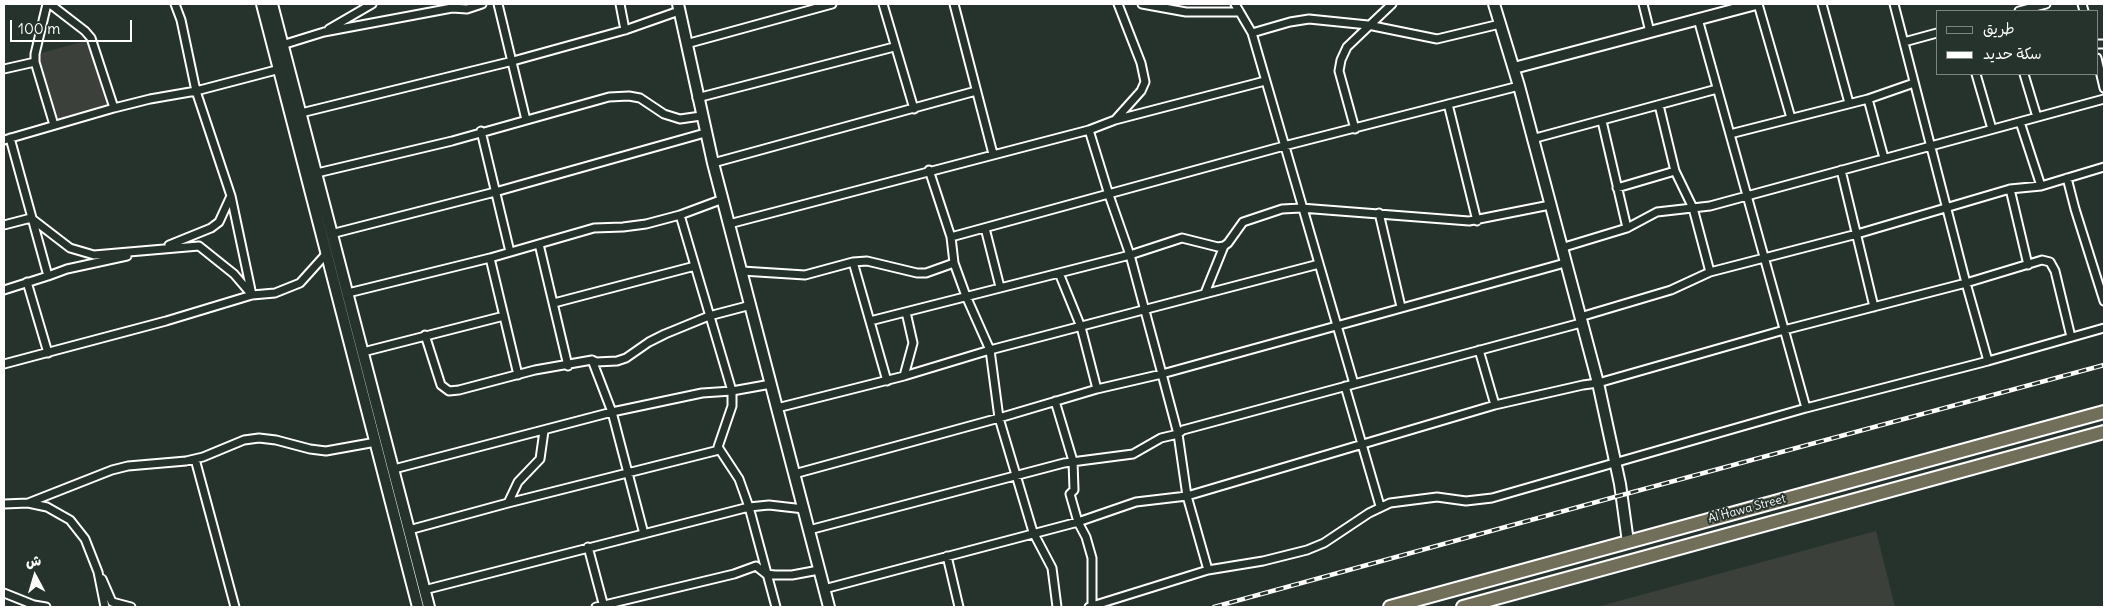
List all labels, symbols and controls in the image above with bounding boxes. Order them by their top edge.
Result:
scale bar [12,10,135,42]
legend [1936,10,2098,75]
text: 100 m [18,19,60,38]
text: طريق [1983,19,2015,38]
text: سكة حديد [1983,44,2042,63]
street label: Al Hawa Street [1707,492,1787,526]
north arrow [10,551,60,601]
text: ش [25,551,42,571]

